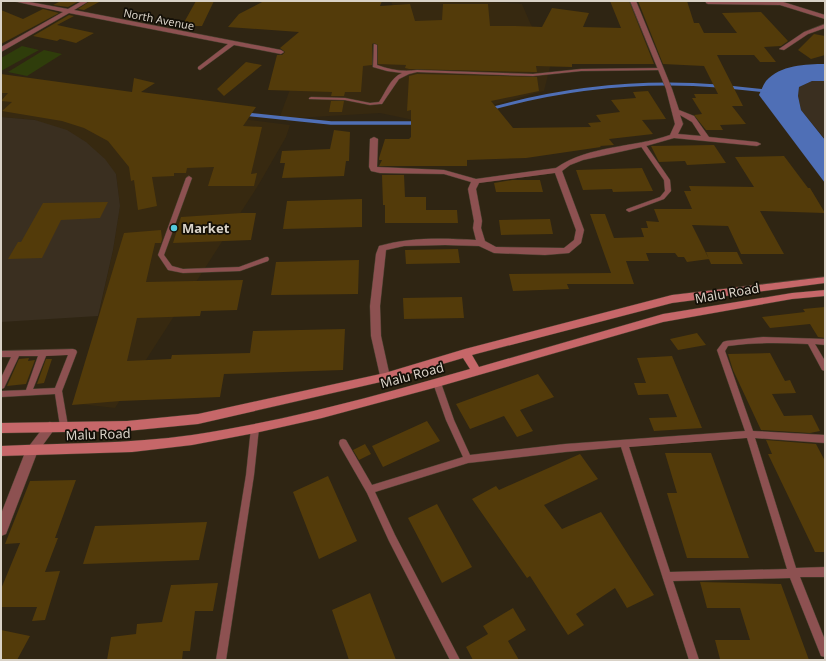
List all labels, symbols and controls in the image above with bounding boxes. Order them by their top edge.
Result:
street label: North Avenue [122,5,196,33]
place label: Market [182,219,230,237]
marker: Market [169,223,179,233]
street label: Malu Road [693,278,761,308]
street label: Malu Road [378,358,446,392]
street label: Malu Road [65,424,131,444]

